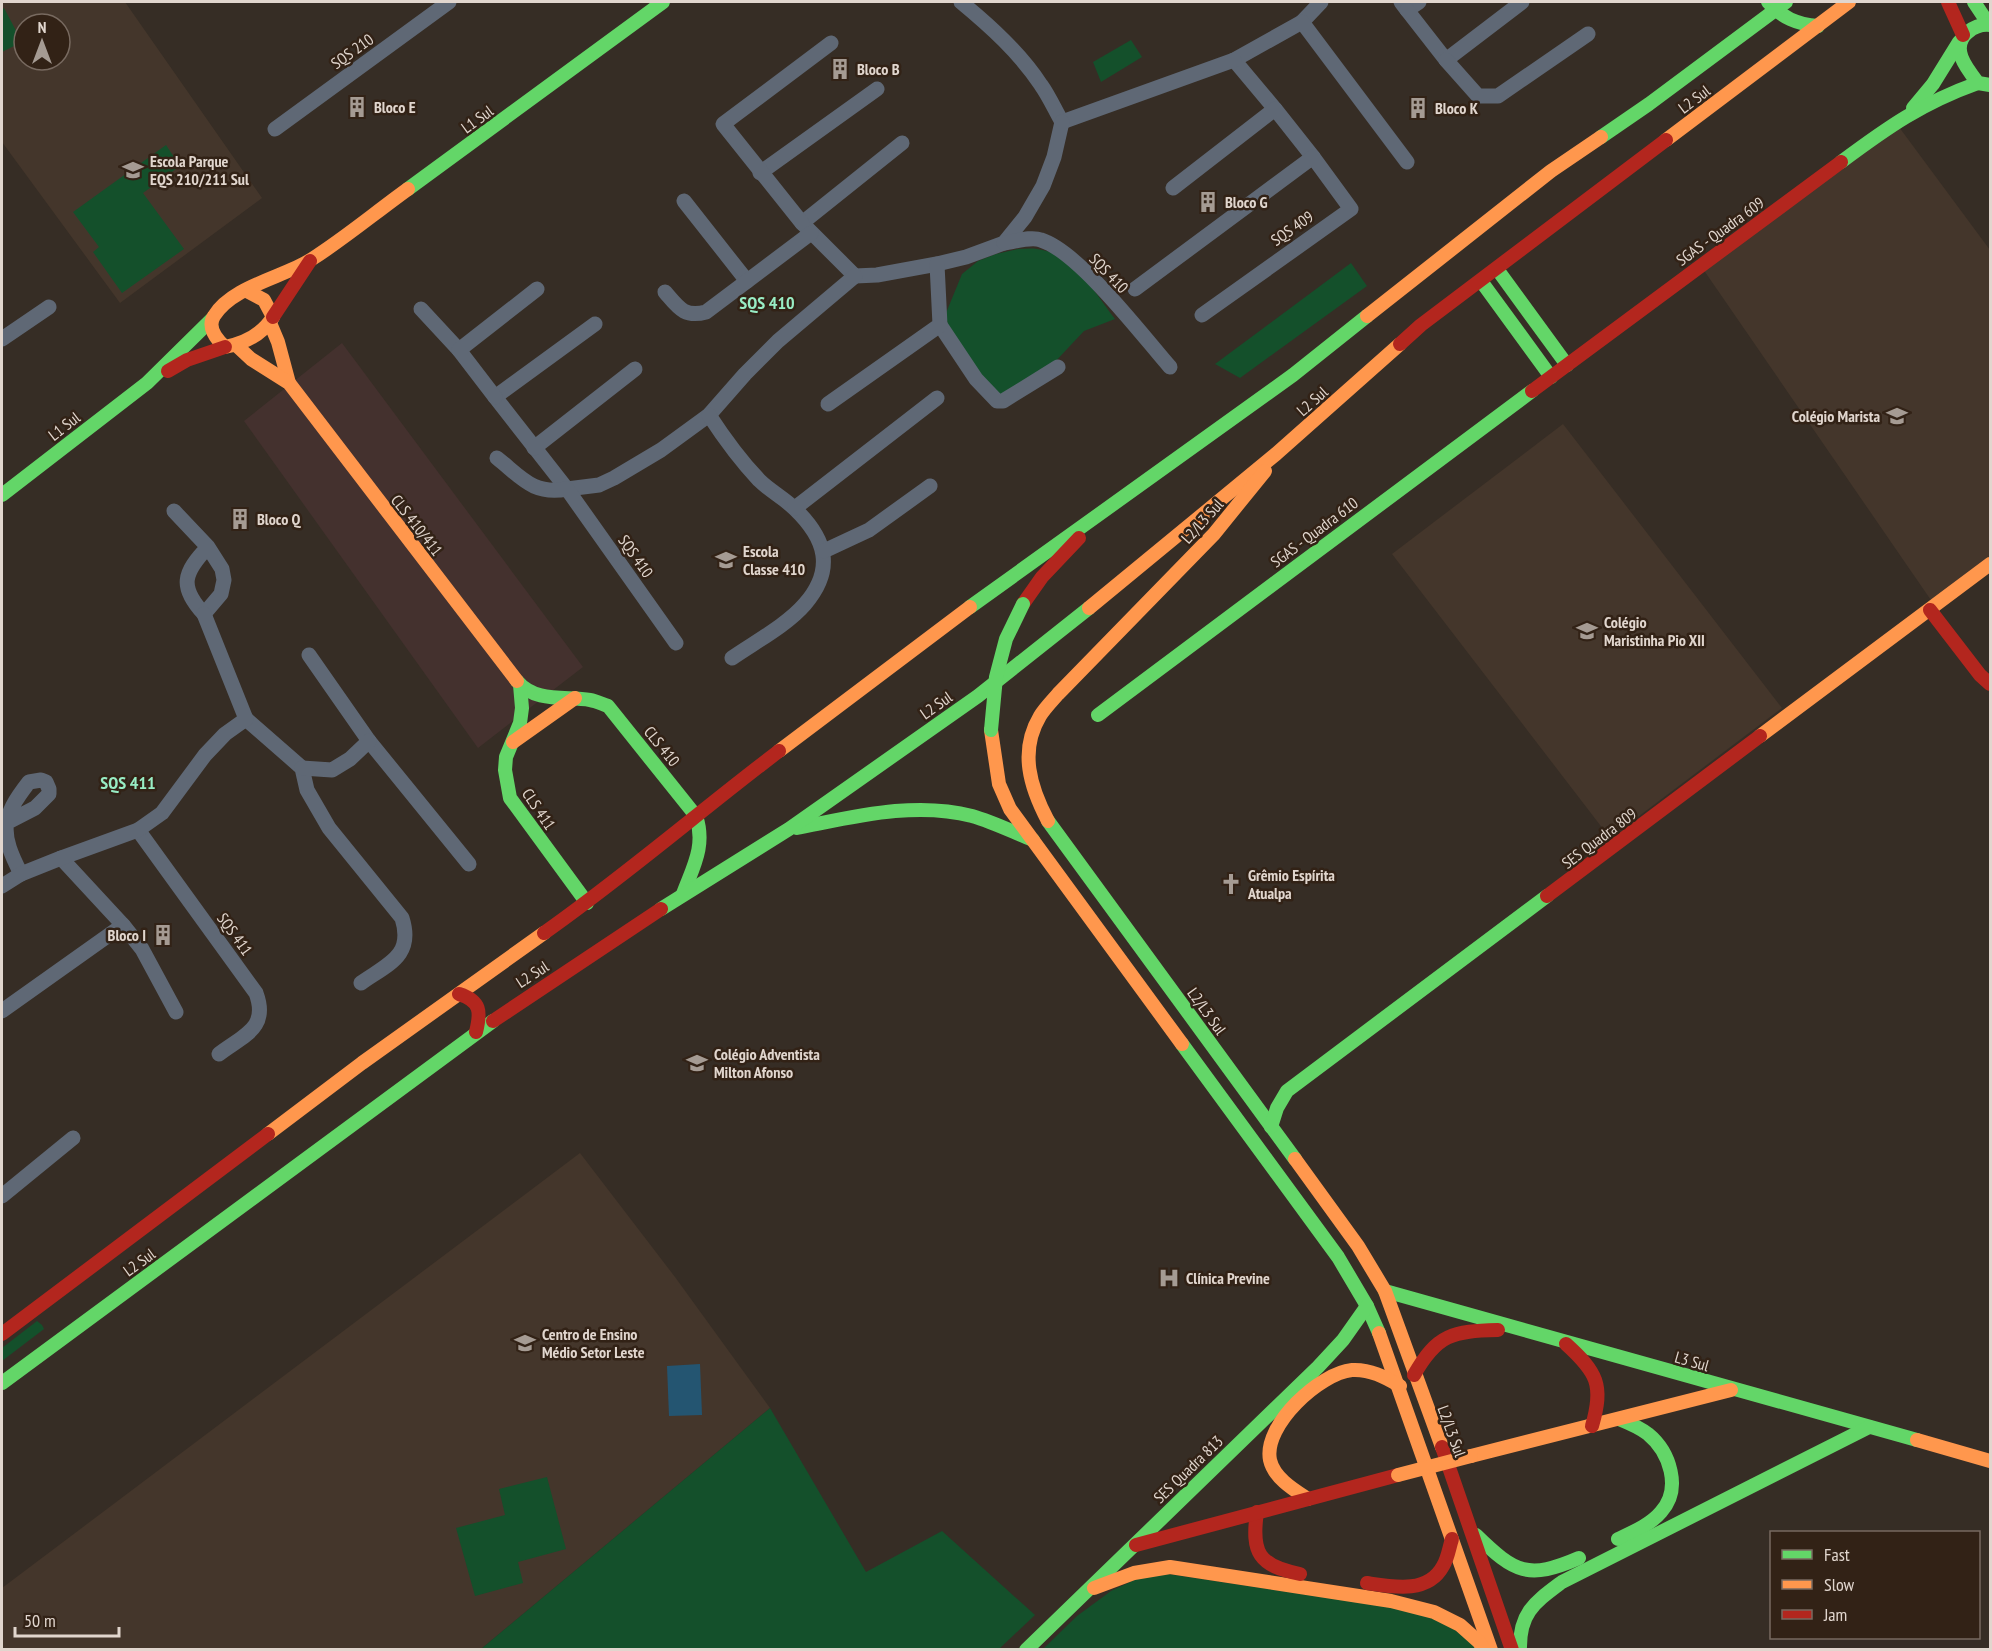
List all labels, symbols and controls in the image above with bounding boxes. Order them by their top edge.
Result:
north arrow [12,12,72,72]
text: N [38,17,46,37]
street label: SQS 210 [327,29,377,73]
building icon: Bloco B [828,57,852,81]
place label: Bloco B [857,59,900,79]
street label: L2 Sul [1674,80,1714,117]
building icon: Bloco E [345,95,369,119]
building icon: Bloco K [1406,96,1430,120]
place label: Bloco E [374,97,416,117]
place label: Bloco K [1435,98,1479,118]
street label: L1 Sul [457,101,497,137]
place label: Escola Parque EQS 210/211 Sul [150,151,249,189]
school or university icon: Escola Parque EQS 210/211 Sul [121,158,145,182]
building icon: Bloco G [1196,190,1220,214]
place label: Bloco G [1225,192,1267,212]
street label: SGAS - Quadra 609 [1672,192,1768,270]
street label: SQS 409 [1267,206,1317,250]
street label: SQS 410 [1085,249,1133,297]
district label: SQS 410 [739,291,795,314]
street label: L2 Sul [1292,382,1332,420]
school or university icon: Colégio Marista [1885,404,1909,428]
place label: Colégio Marista [1792,406,1880,426]
street label: L1 Sul [44,407,84,445]
street label: CLS 410/411 [387,490,447,560]
street label: SGAS - Quadra 610 [1266,493,1362,571]
street label: L2/L3 Sul [1177,494,1227,548]
building icon: Bloco Q [228,507,252,531]
place label: Bloco Q [257,509,301,529]
street label: SQS 410 [614,531,658,581]
place label: Escola Classe 410 [743,541,805,579]
school or university icon: Escola Classe 410 [714,548,738,572]
place label: Colégio Maristinha Pio XII [1604,612,1705,650]
school or university icon: Colégio Maristinha Pio XII [1575,619,1599,643]
street label: L2 Sul [916,687,956,723]
street label: CLS 410 [640,722,684,770]
district label: SQS 411 [100,771,156,794]
street label: CLS 411 [518,784,560,834]
street label: SES Quadra 809 [1558,803,1640,873]
place label: Grêmio Espírita Atualpa [1247,865,1335,903]
church icon: Grêmio Espírita Atualpa [1219,872,1243,896]
street label: SQS 411 [213,909,257,959]
building icon: Bloco I [151,923,175,947]
place label: Bloco I [108,925,146,945]
street label: L2 Sul [512,956,552,992]
street label: L2/L3 Sul [1183,984,1231,1039]
place label: Colégio Adventista Milton Afonso [714,1044,820,1082]
school or university icon: Colégio Adventista Milton Afonso [685,1051,709,1075]
street label: L2 Sul [119,1244,159,1280]
hospital icon: Clínica Previne [1157,1266,1181,1290]
place label: Clínica Previne [1186,1268,1270,1288]
place label: Centro de Ensino Médio Setor Leste [542,1324,645,1362]
school or university icon: Centro de Ensino Médio Setor Leste [513,1331,537,1355]
street label: L3 Sul [1673,1347,1712,1375]
street label: L2/L3 Sul [1433,1403,1471,1460]
street label: SES Quadra 813 [1149,1431,1227,1507]
legend [1770,1531,1980,1639]
text: Fast [1824,1543,1850,1566]
text: Slow [1824,1573,1855,1596]
scale bar [15,1600,118,1638]
text: Jam [1823,1603,1847,1626]
text: 50 m [24,1609,56,1632]

